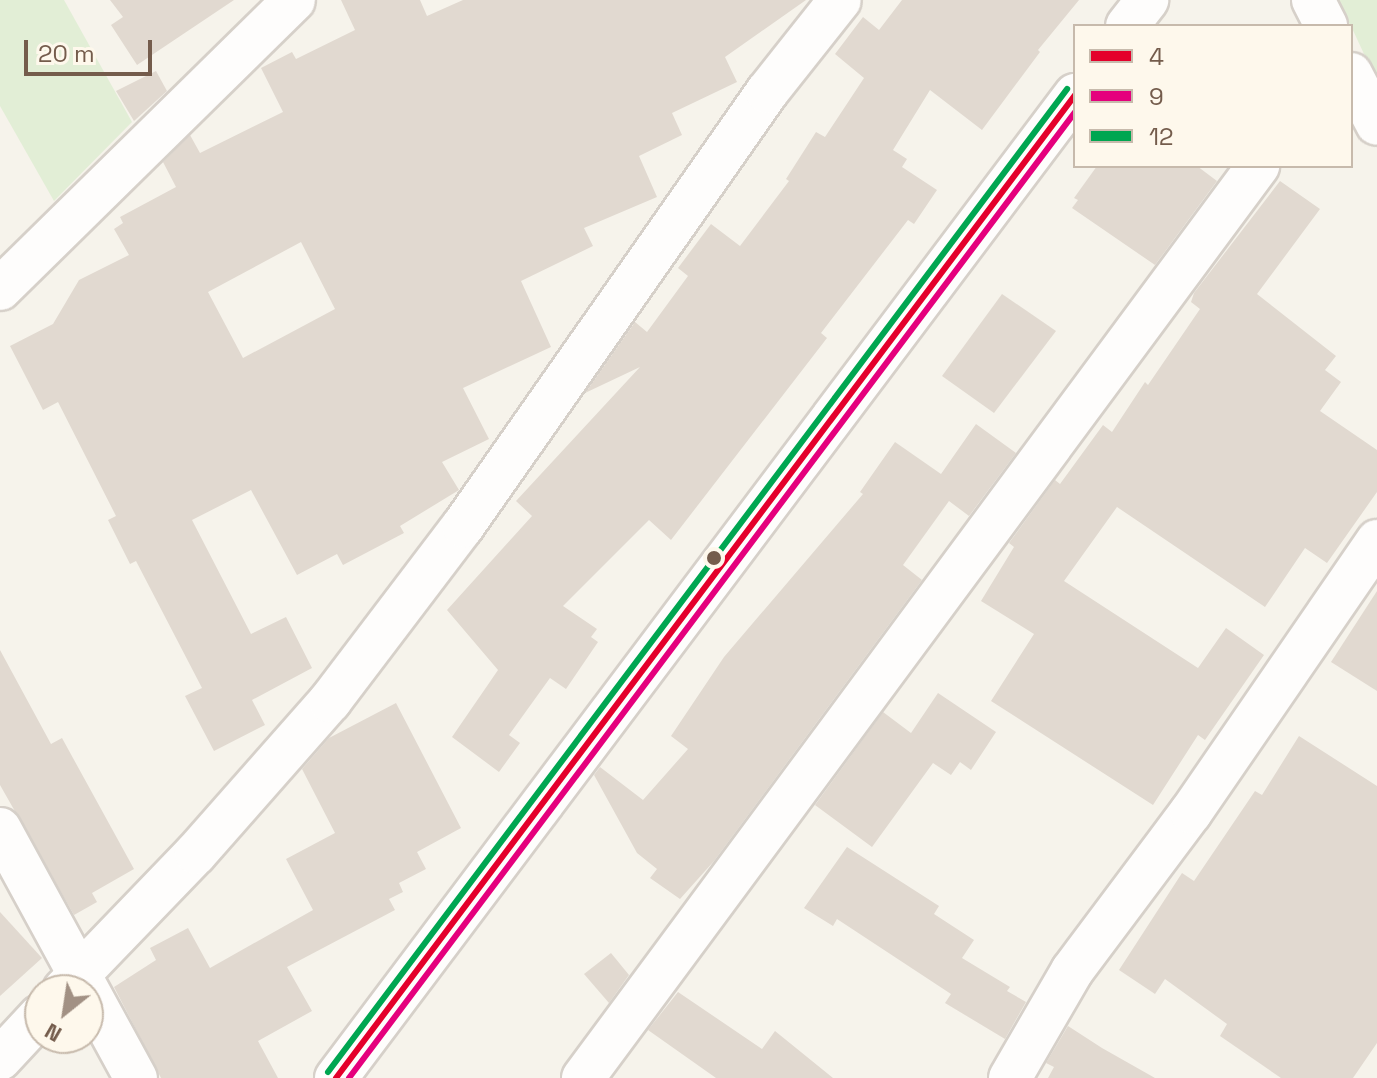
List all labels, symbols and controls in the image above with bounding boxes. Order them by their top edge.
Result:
scale bar [28,24,156,74]
legend [1073,24,1353,168]
text: 20 m [38,38,95,69]
text: 4 [1149,41,1164,72]
text: 9 [1149,81,1164,112]
text: 12 [1149,121,1174,152]
unlabelled marker [706,550,722,566]
north arrow [24,974,104,1054]
text: N [40,1017,66,1049]

